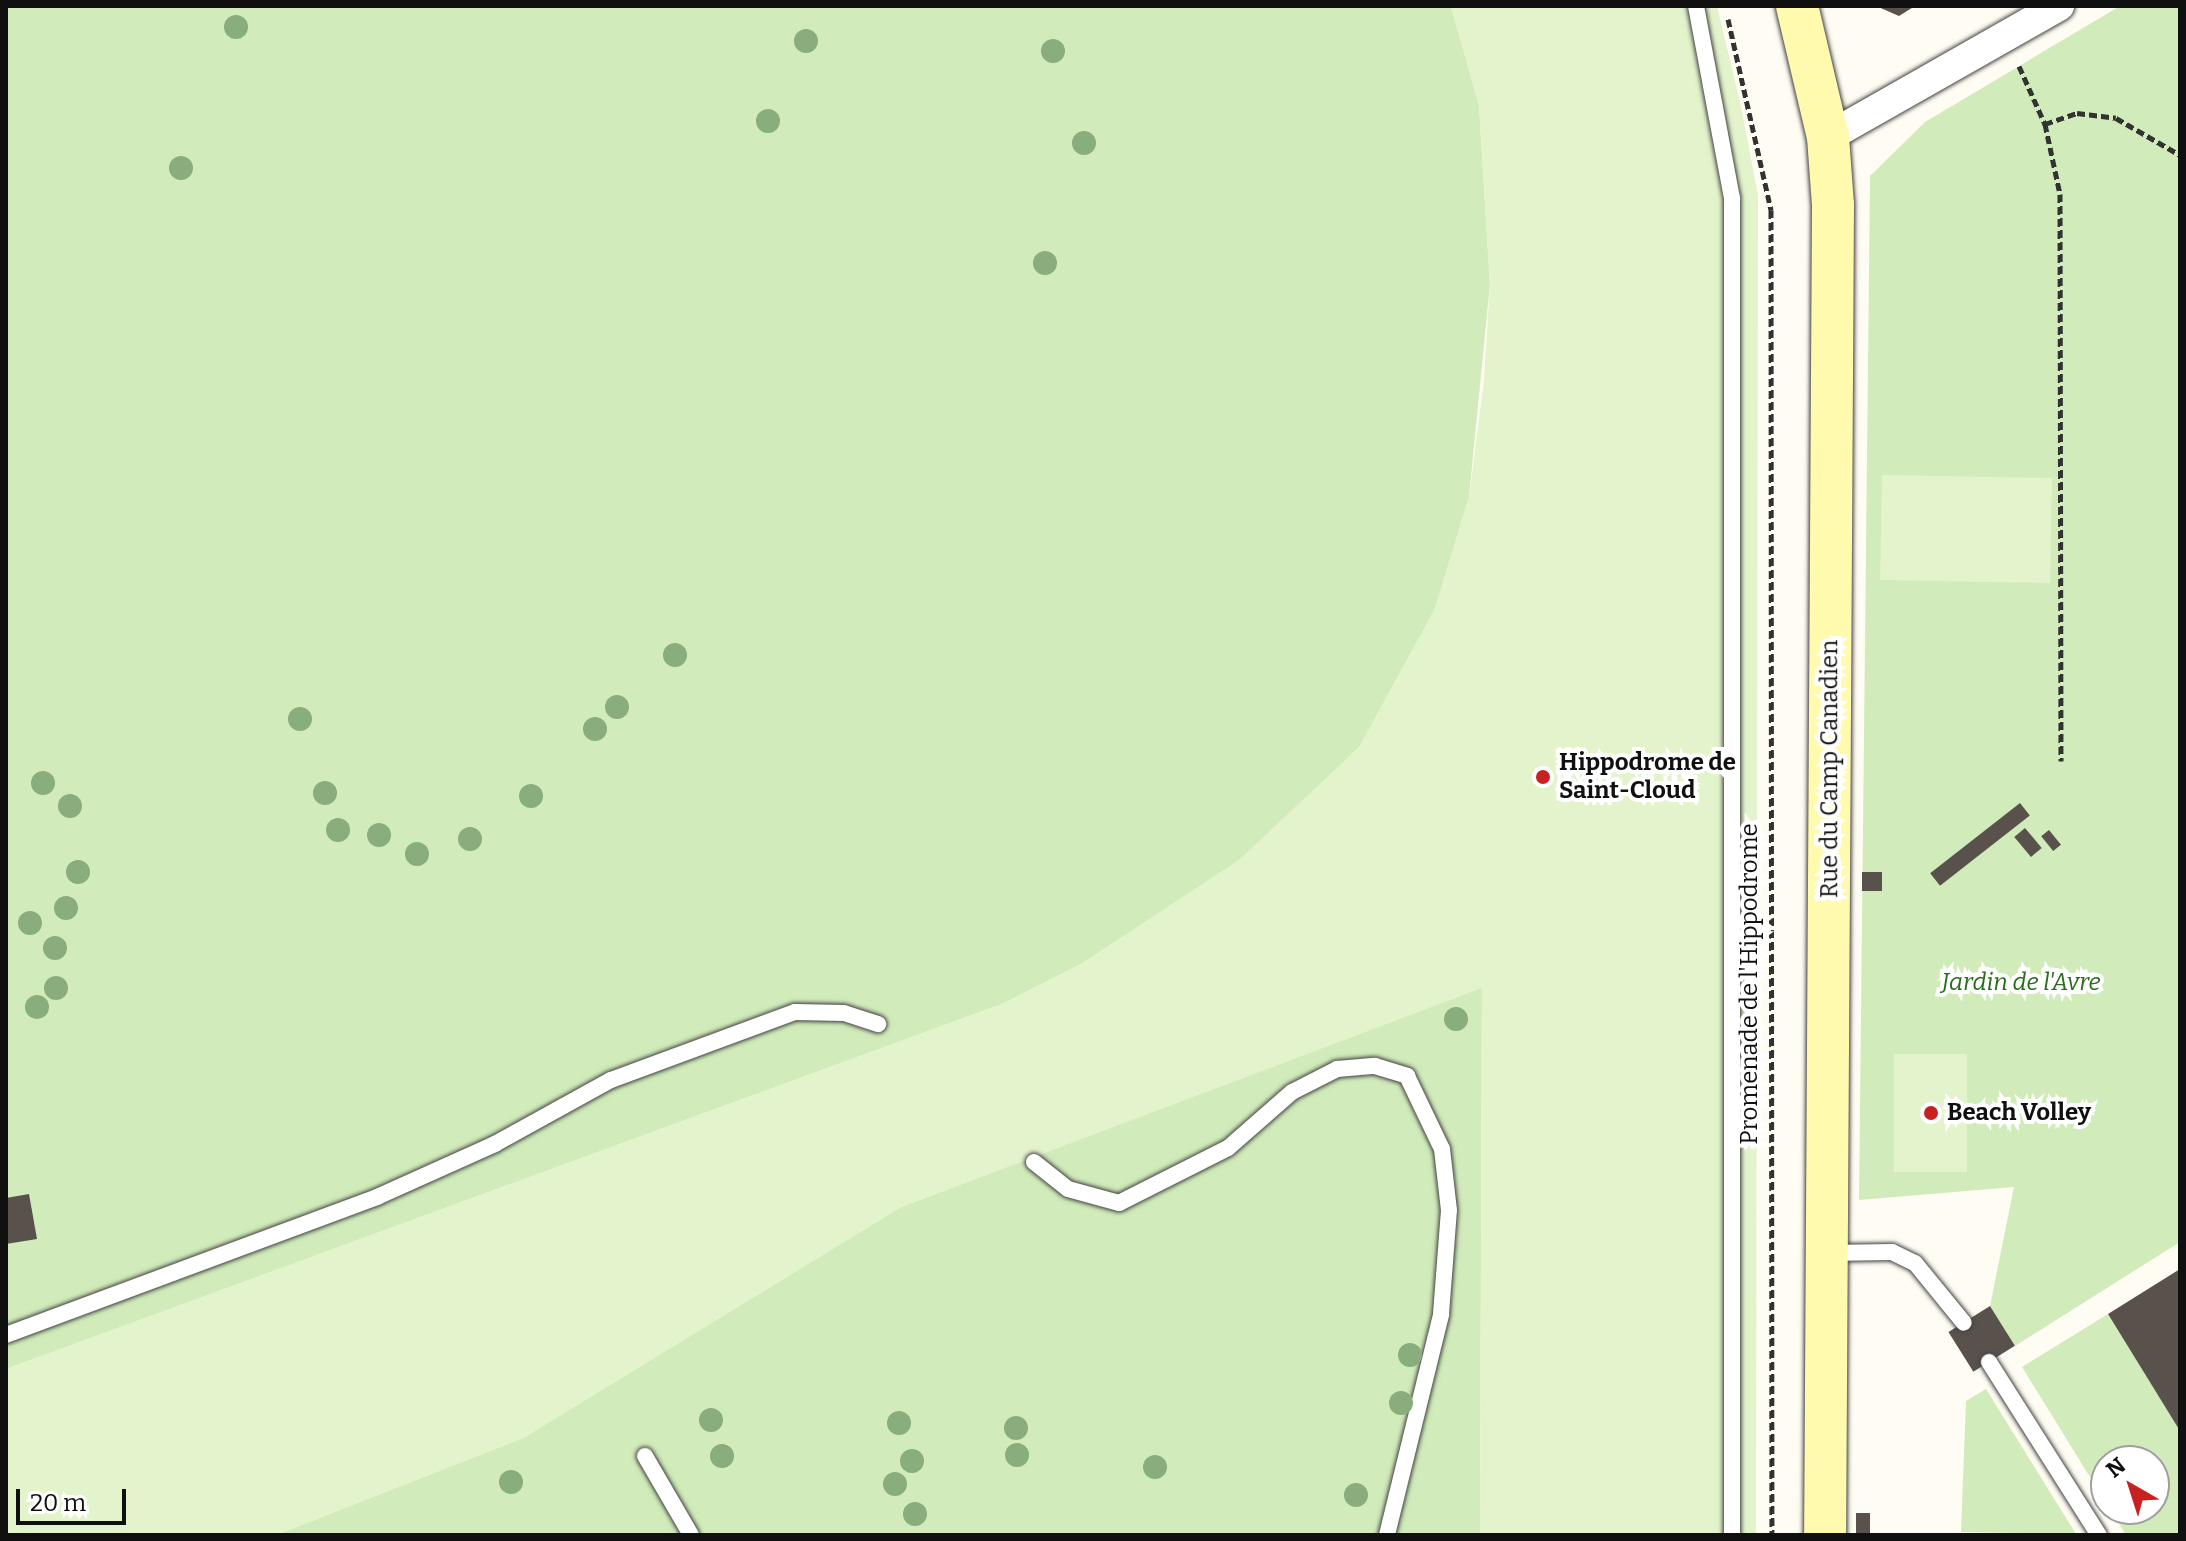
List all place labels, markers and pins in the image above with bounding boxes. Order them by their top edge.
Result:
place label: Hippodrome de Saint-Cloud [1559,749,1736,805]
marker: Hippodrome de Saint-Cloud [1534,768,1552,786]
place label: Beach Volley [1947,1099,2091,1127]
marker: Beach Volley [1922,1104,1940,1122]

